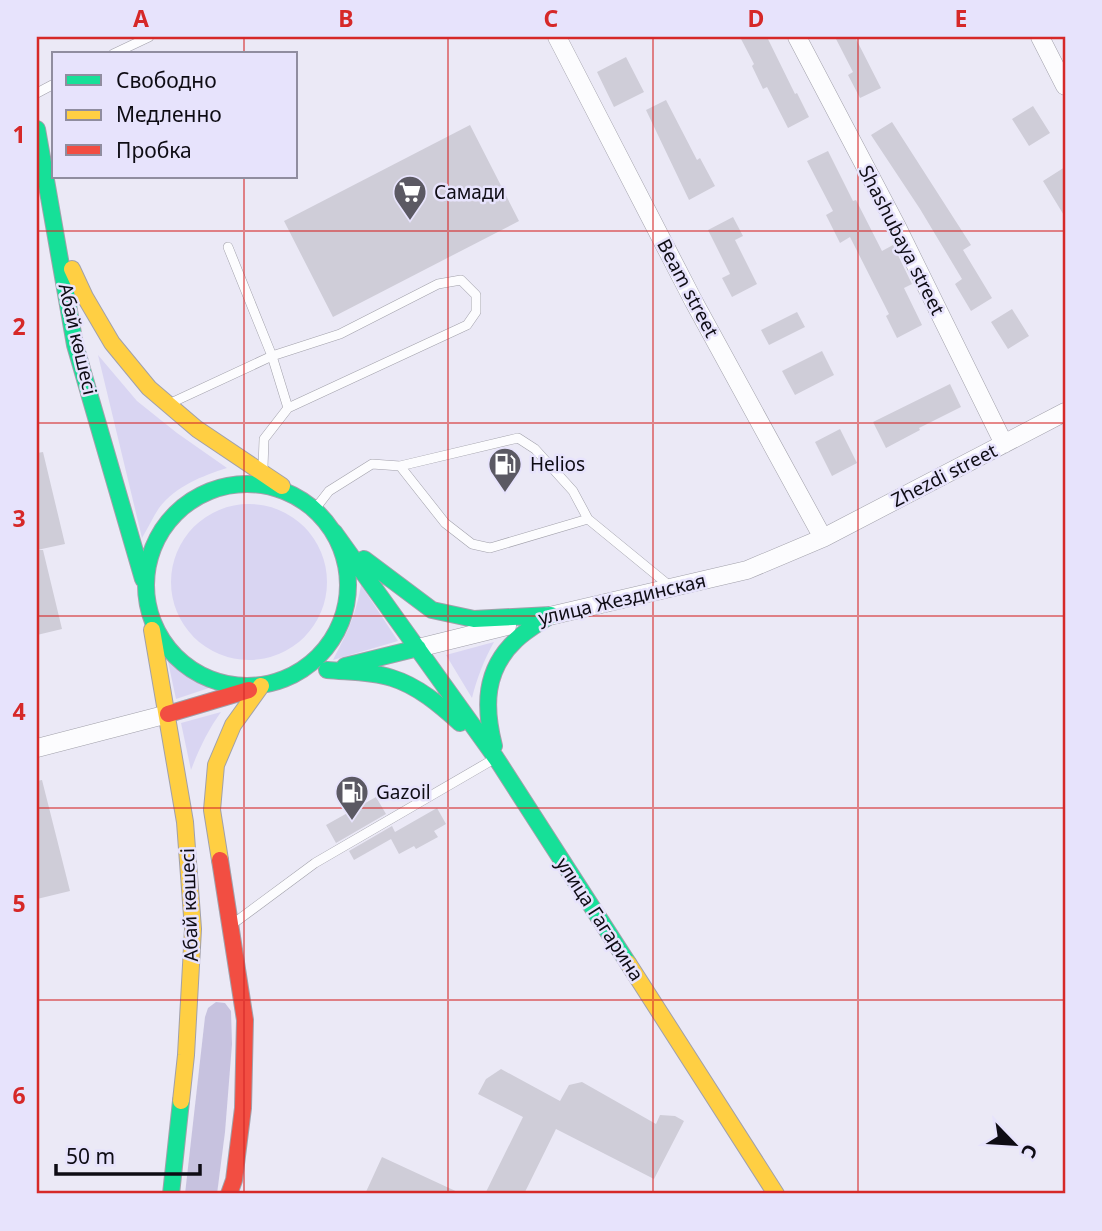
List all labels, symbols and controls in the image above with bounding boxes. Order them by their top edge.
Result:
text: A [133,2,149,34]
text: B [338,2,354,34]
text: C [544,2,559,34]
text: D [748,2,764,34]
text: E [955,2,967,34]
legend [52,52,298,178]
text: Свободно [116,66,217,94]
text: Медленно [116,100,222,128]
text: 1 [12,118,26,150]
text: Пробка [116,136,192,164]
street label: Shashubaya street [853,161,951,319]
supermarket icon: Самади [391,173,429,222]
place label: Самади [434,179,505,205]
street label: Beam street [651,234,725,342]
street label: Абай көшесі [53,281,103,397]
text: 2 [12,310,26,342]
street label: Zhezdi street [887,437,1001,513]
fuel station icon: Helios [486,445,524,494]
place label: Helios [530,451,585,477]
text: 3 [12,502,26,534]
street label: улица Жездинская [536,567,708,631]
text: 4 [12,695,26,727]
fuel station icon: Gazoil [333,773,371,822]
place label: Gazoil [376,779,431,805]
street label: Абай көшесі [174,848,204,962]
street label: улица Гагарина [550,852,650,986]
text: 5 [12,887,26,919]
text: 6 [12,1079,26,1111]
north arrow [979,1108,1050,1178]
scale bar [56,1133,200,1177]
text: С [1015,1140,1044,1162]
text: 50 m [66,1142,115,1170]

